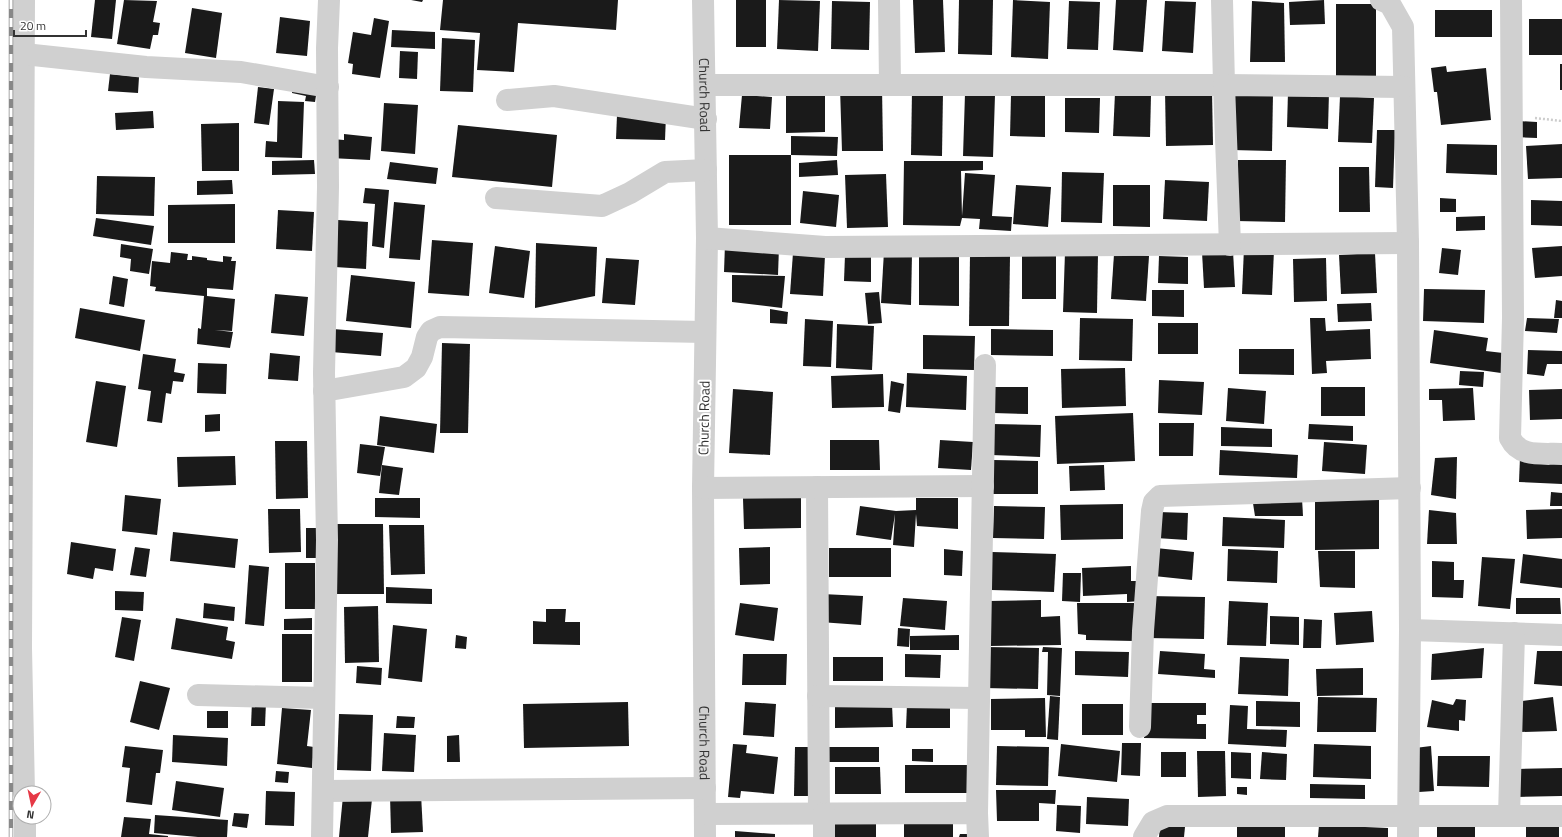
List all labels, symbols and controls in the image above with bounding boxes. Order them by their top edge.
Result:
scale bar [14,12,86,38]
text: 20 m [20,16,46,35]
street label: Church Road [694,58,716,132]
street label: Church Road [692,381,715,455]
street label: Church Road [694,706,716,780]
north arrow [12,785,52,825]
text: N [25,806,35,823]

